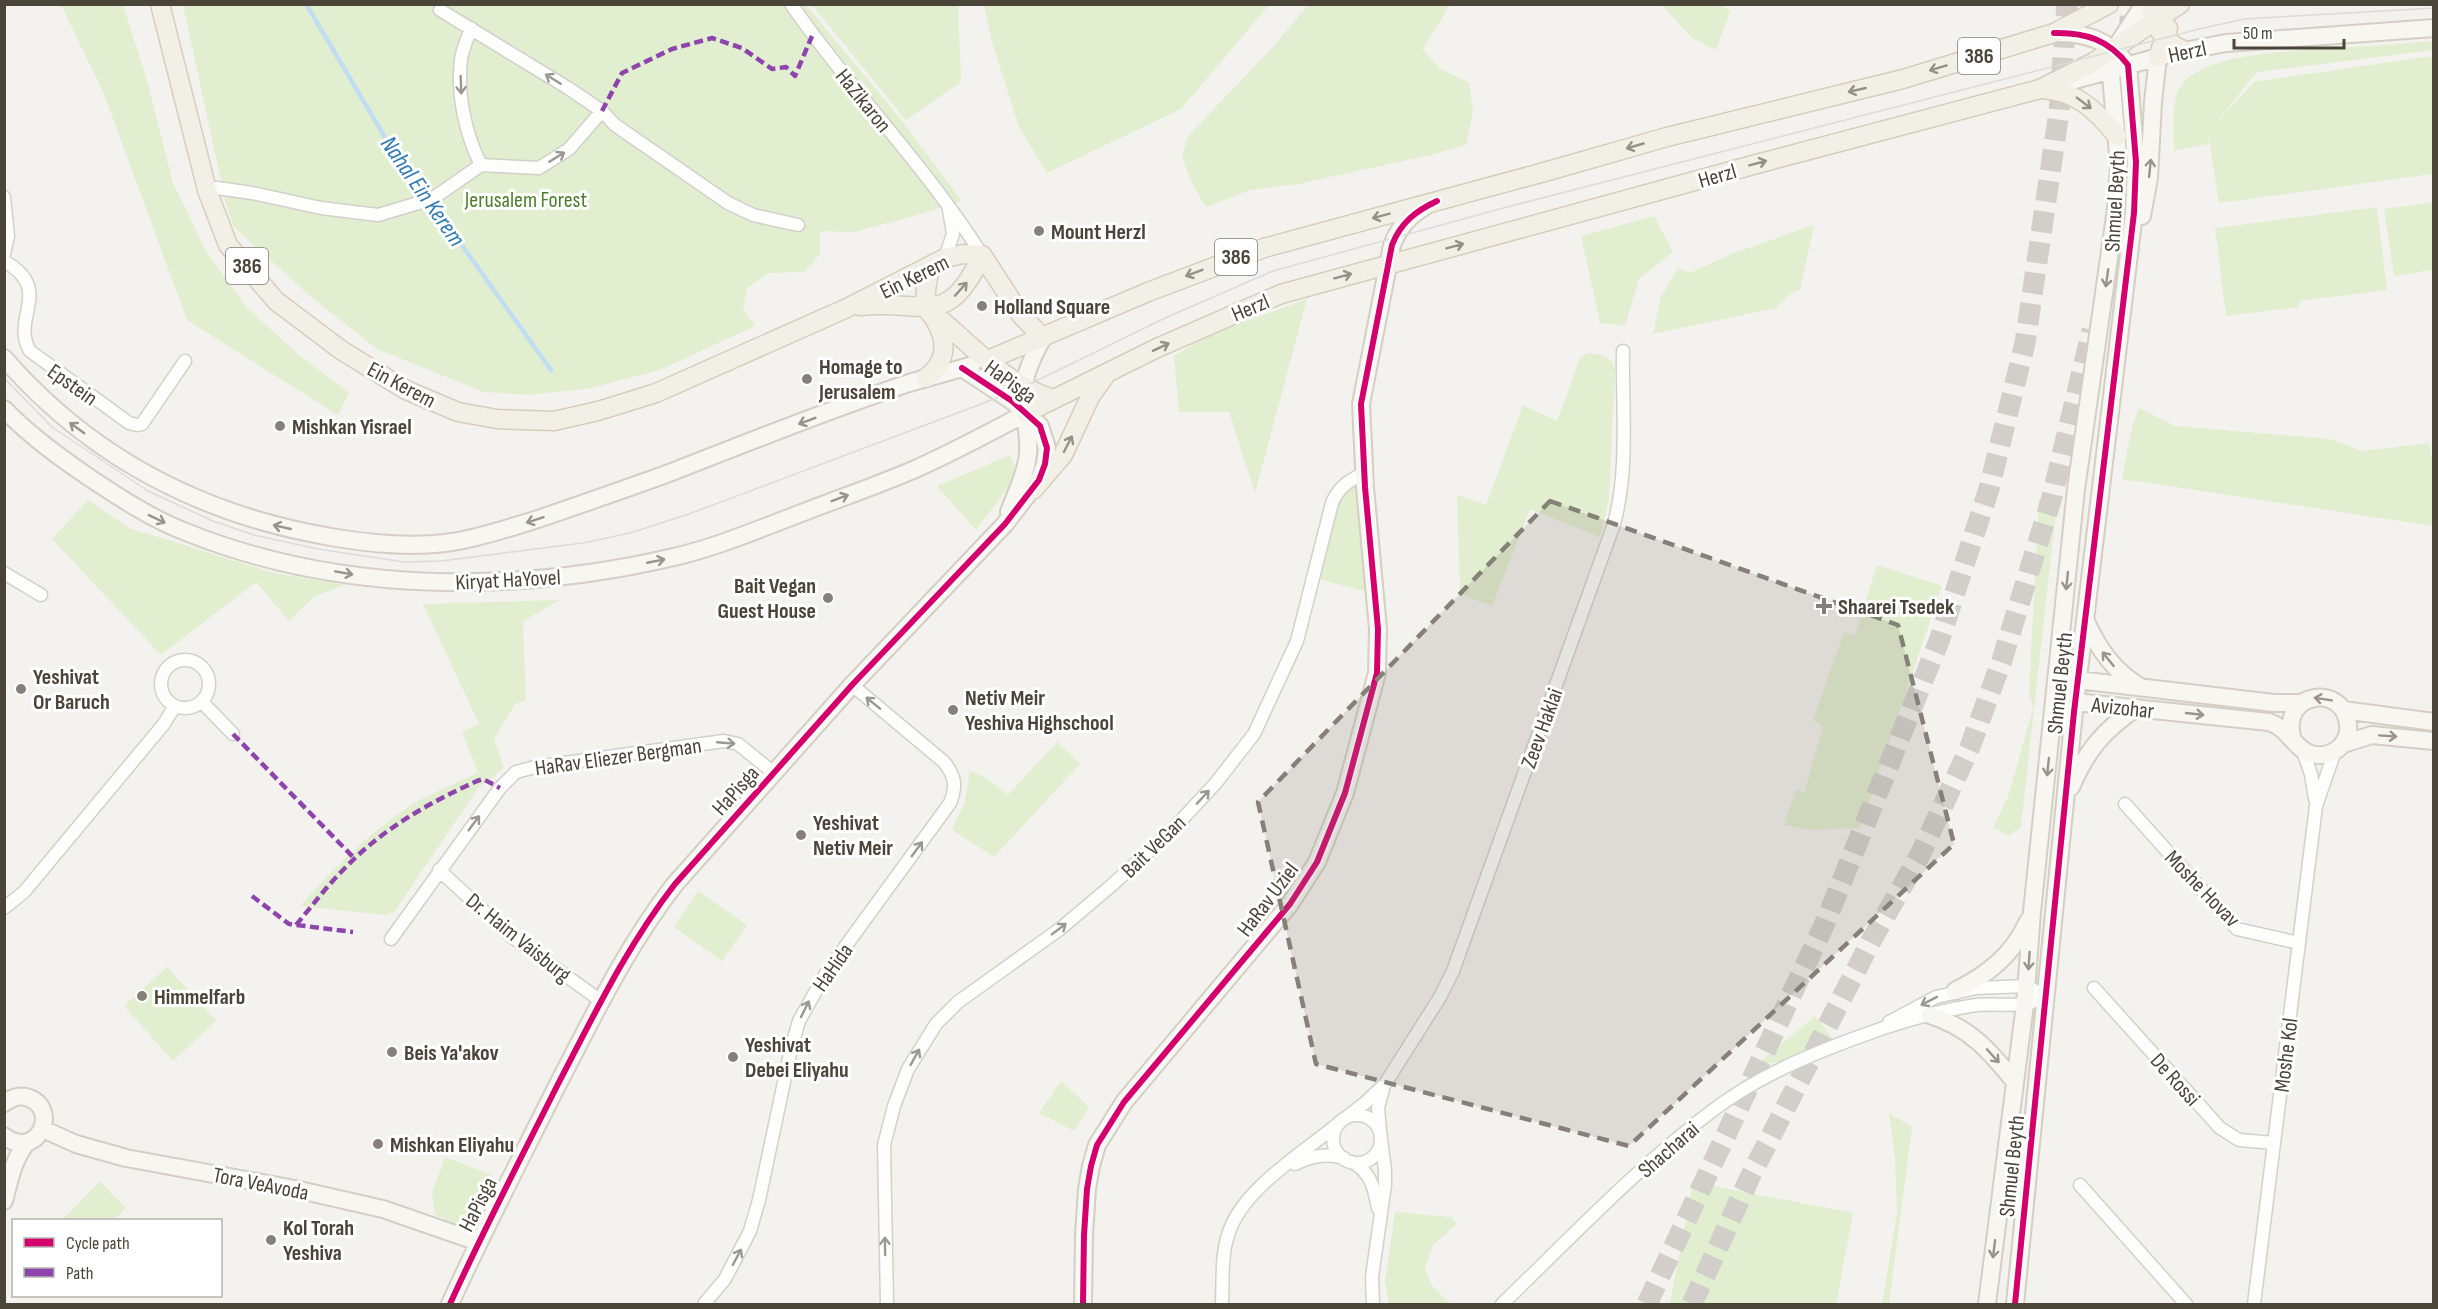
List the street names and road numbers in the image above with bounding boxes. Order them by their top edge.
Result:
street label: Herzl [2166,35,2209,70]
road number: 386 [1958,38,2000,74]
street label: HaZikaron [829,64,897,138]
street label: Shmuel Beyth [2099,150,2132,253]
street label: Herzl [1695,158,1740,195]
road number: 386 [1215,239,1257,275]
road number: 386 [226,248,268,284]
street label: Ein Kerem [876,249,954,306]
street label: Herzl [1228,288,1274,328]
street label: HaPisga [979,354,1041,410]
street label: Ein Kerem [363,356,440,414]
street label: Epstein [42,358,102,412]
street label: Kiryat HaYovel [455,564,561,597]
street label: Shmuel Beyth [2042,631,2079,735]
street label: Zeev Haklai [1516,685,1569,772]
street label: Avizohar [2089,692,2155,725]
street label: HaRav Eliezer Bergman [533,732,703,783]
street label: HaPisga [707,761,765,822]
street label: Bait VeGan [1116,810,1192,884]
street label: Moshe Hovav [2159,845,2246,934]
street label: HaRav Uziel [1232,858,1305,942]
street label: Dr. Haim Vaisburg [460,888,576,989]
street label: HaHida [807,939,859,997]
street label: Moshe Kol [2269,1016,2304,1094]
street label: De Rossi [2144,1048,2206,1112]
street label: Shmuel Beyth [1994,1114,2031,1218]
street label: Shacharai [1633,1116,1705,1184]
street label: Tora VeAvoda [211,1162,311,1207]
street label: HaPisga [453,1173,503,1237]

